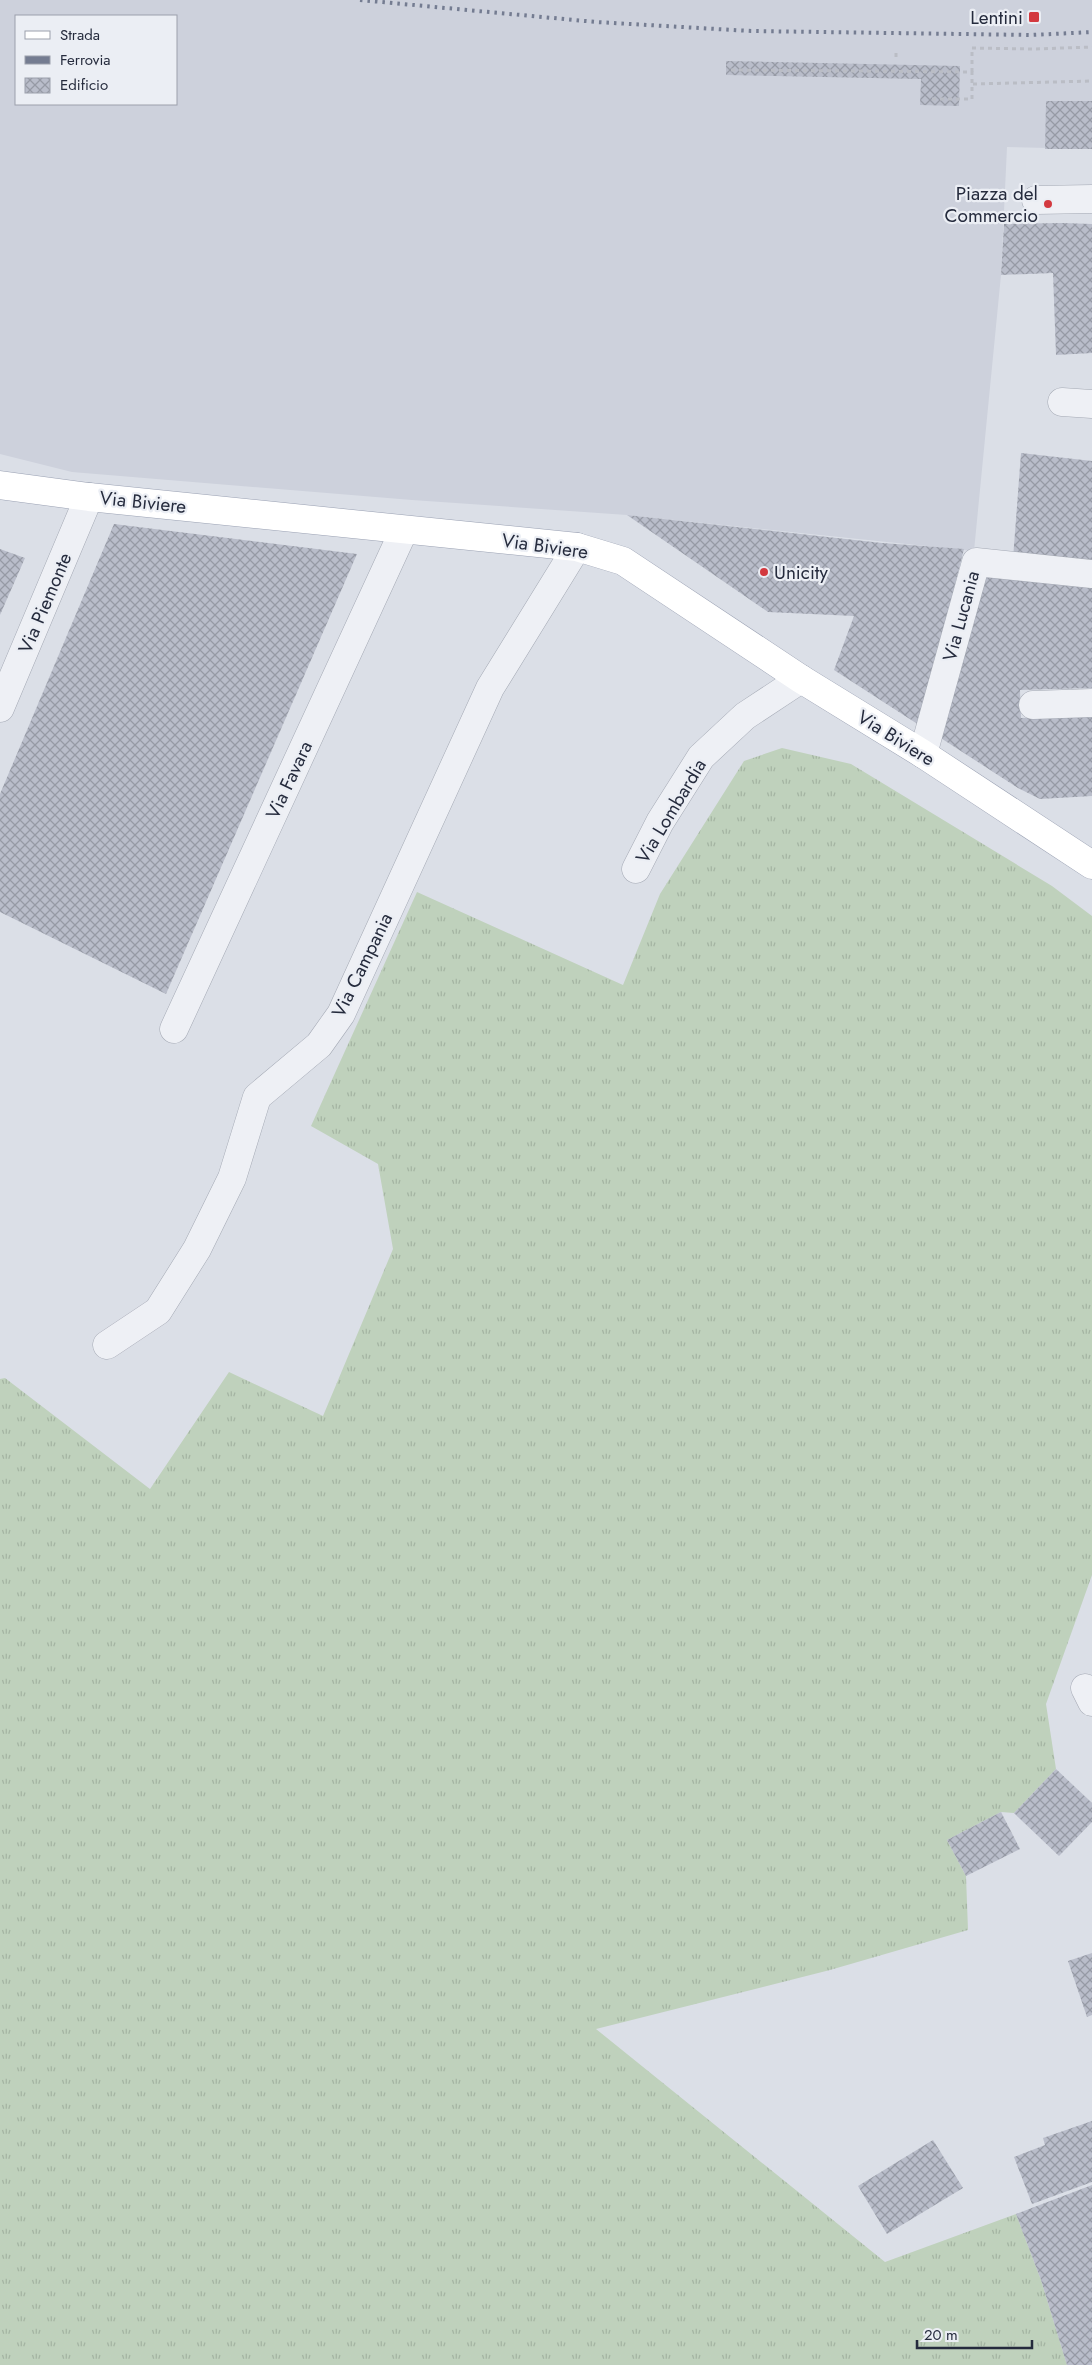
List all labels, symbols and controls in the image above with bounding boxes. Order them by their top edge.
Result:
place label: Lentini [970,4,1023,31]
marker: Lentini [1027,10,1041,24]
legend [15,15,178,105]
text: Strada [60,24,100,46]
text: Ferrovia [60,49,111,71]
text: Edificio [60,74,108,96]
place label: Piazza del Commercio [945,180,1038,229]
marker: Piazza del Commercio [1042,198,1054,210]
street label: Via Biviere [98,484,188,520]
street label: Via Biviere [500,527,590,565]
street label: Via Piemonte [12,548,78,658]
place label: Unicity [774,559,828,586]
marker: Unicity [758,566,770,578]
street label: Via Lucania [936,568,986,664]
street label: Via Biviere [852,704,940,773]
street label: Via Favara [259,736,319,824]
street label: Via Lombardia [629,754,713,868]
street label: Via Campania [325,908,399,1022]
scale bar [917,2318,1032,2350]
text: 20 m [924,2324,958,2346]

